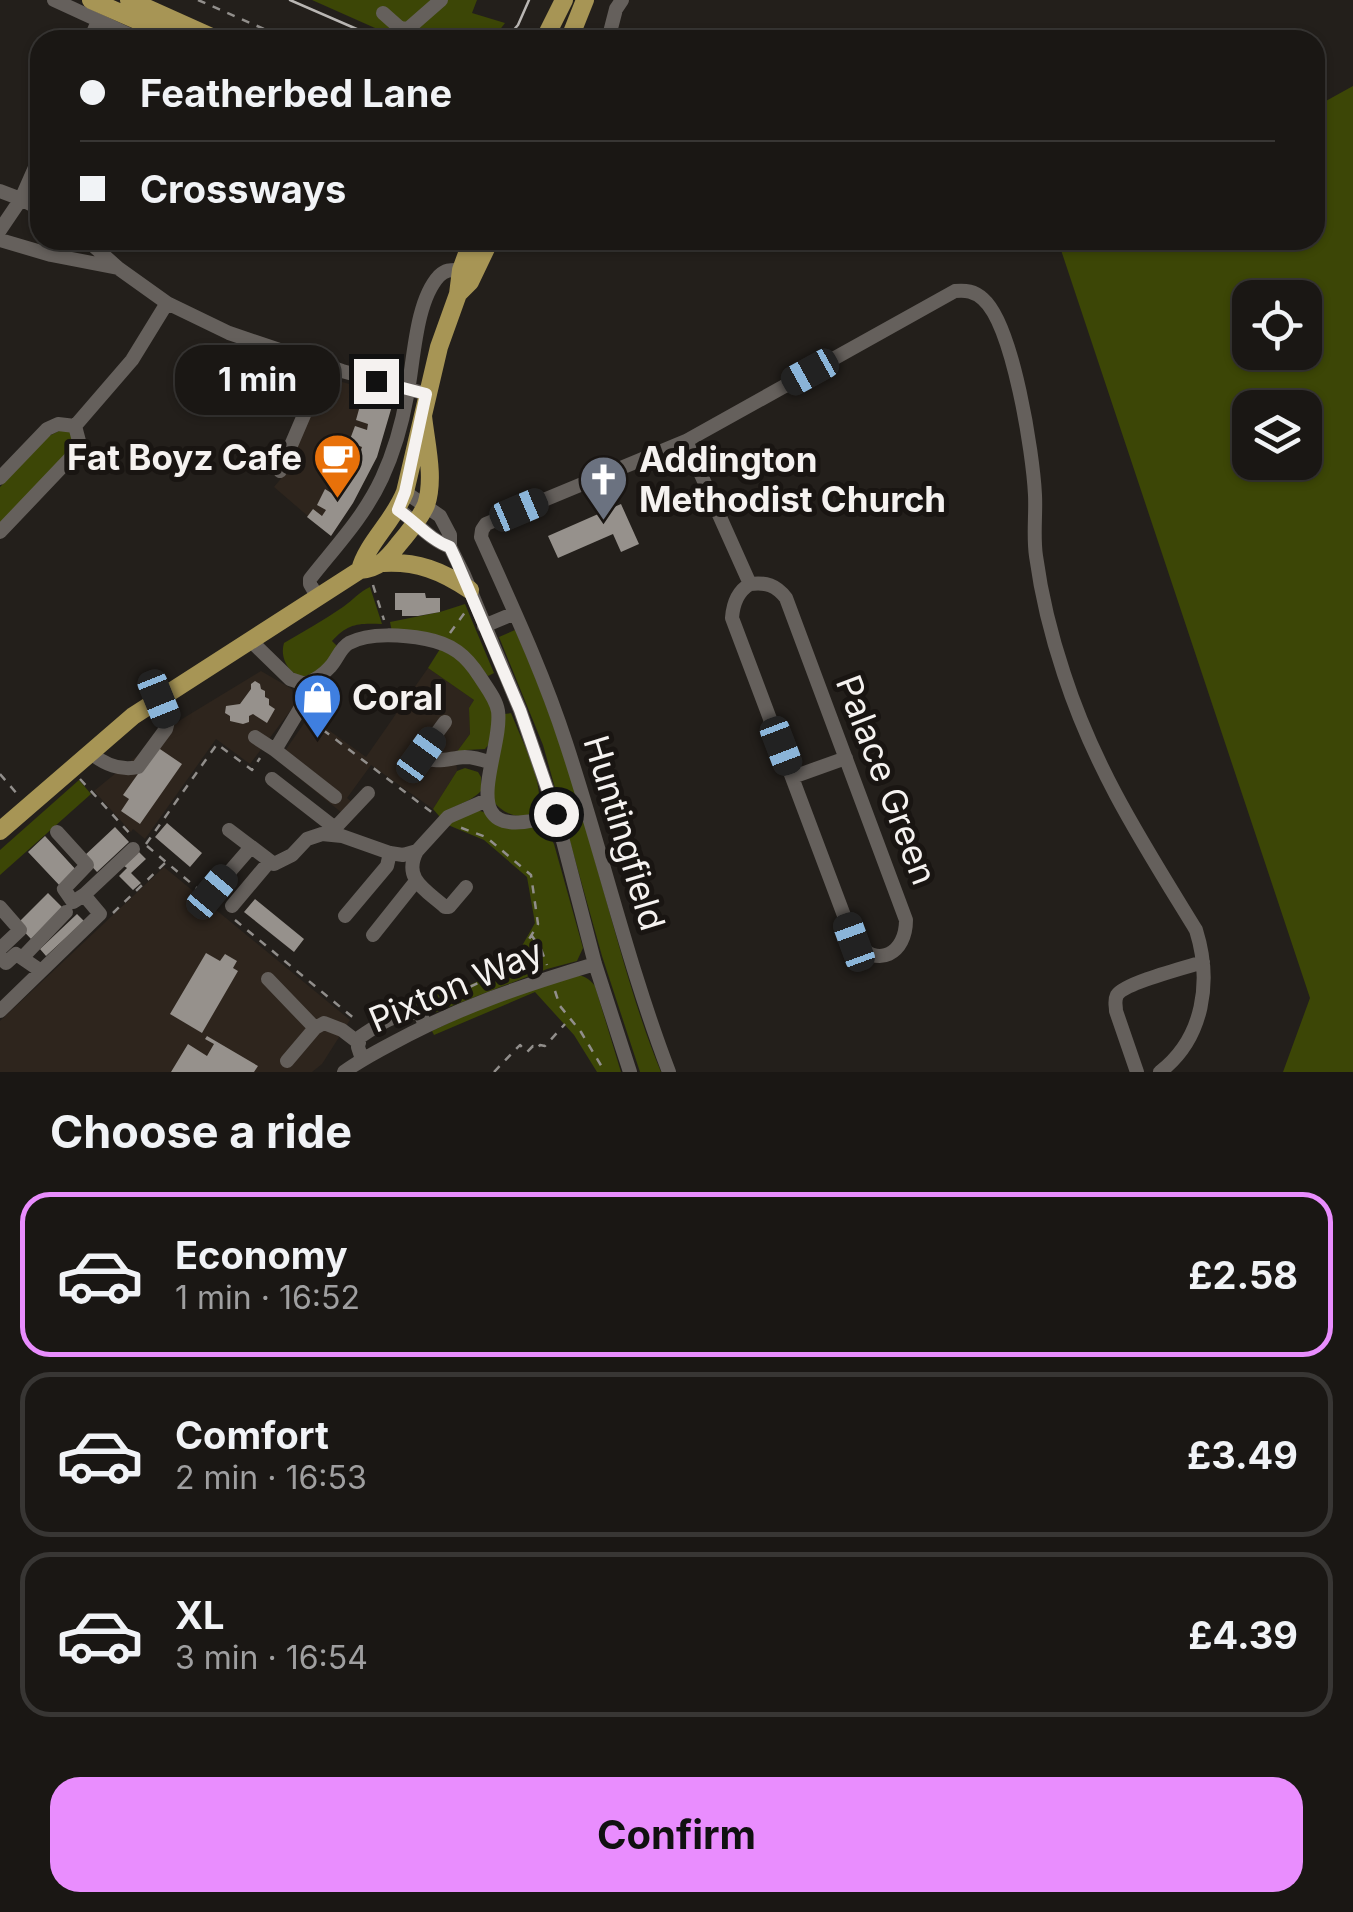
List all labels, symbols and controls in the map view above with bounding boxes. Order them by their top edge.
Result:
text: Featherbed Lane [140,70,452,116]
text: Crossways [140,166,346,212]
map controls [1232,280,1322,480]
button: locate [1232,280,1322,370]
car [776,344,844,400]
callout: 1 min [176,346,341,416]
route end [354,359,399,404]
text: 1 min [218,360,297,399]
button: layers [1232,390,1322,480]
cafe icon: Fat Boyz Cafe [311,432,363,500]
place label: Fat Boyz Cafe [67,436,302,478]
place label: Addington Methodist Church [639,438,946,520]
church icon: Addington Methodist Church [578,454,630,522]
car [486,484,552,536]
car [134,666,184,732]
street label: Palace Green [828,669,946,890]
shop icon: Coral [291,672,343,740]
place label: Coral [352,676,443,718]
car [756,713,806,779]
car [391,722,451,788]
street label: Huntingfield [575,730,674,935]
route start [534,792,579,837]
car [181,859,243,925]
car [830,909,878,975]
street label: Pixton Way [362,930,549,1041]
text: Choose a ride [50,1104,352,1159]
icon: car [55,1230,145,1320]
text: Economy [175,1232,348,1278]
text: £2.58 [1188,1252,1298,1298]
text: 1 min · 16:52 [175,1278,360,1317]
icon: car [55,1410,145,1500]
text: Comfort [175,1412,329,1458]
text: £3.49 [1187,1432,1298,1478]
text: 2 min · 16:53 [175,1458,367,1497]
icon: car [55,1590,145,1680]
text: XL [175,1592,225,1638]
text: £4.39 [1188,1612,1298,1658]
text: 3 min · 16:54 [175,1638,368,1677]
button: Confirm [50,1777,1303,1892]

